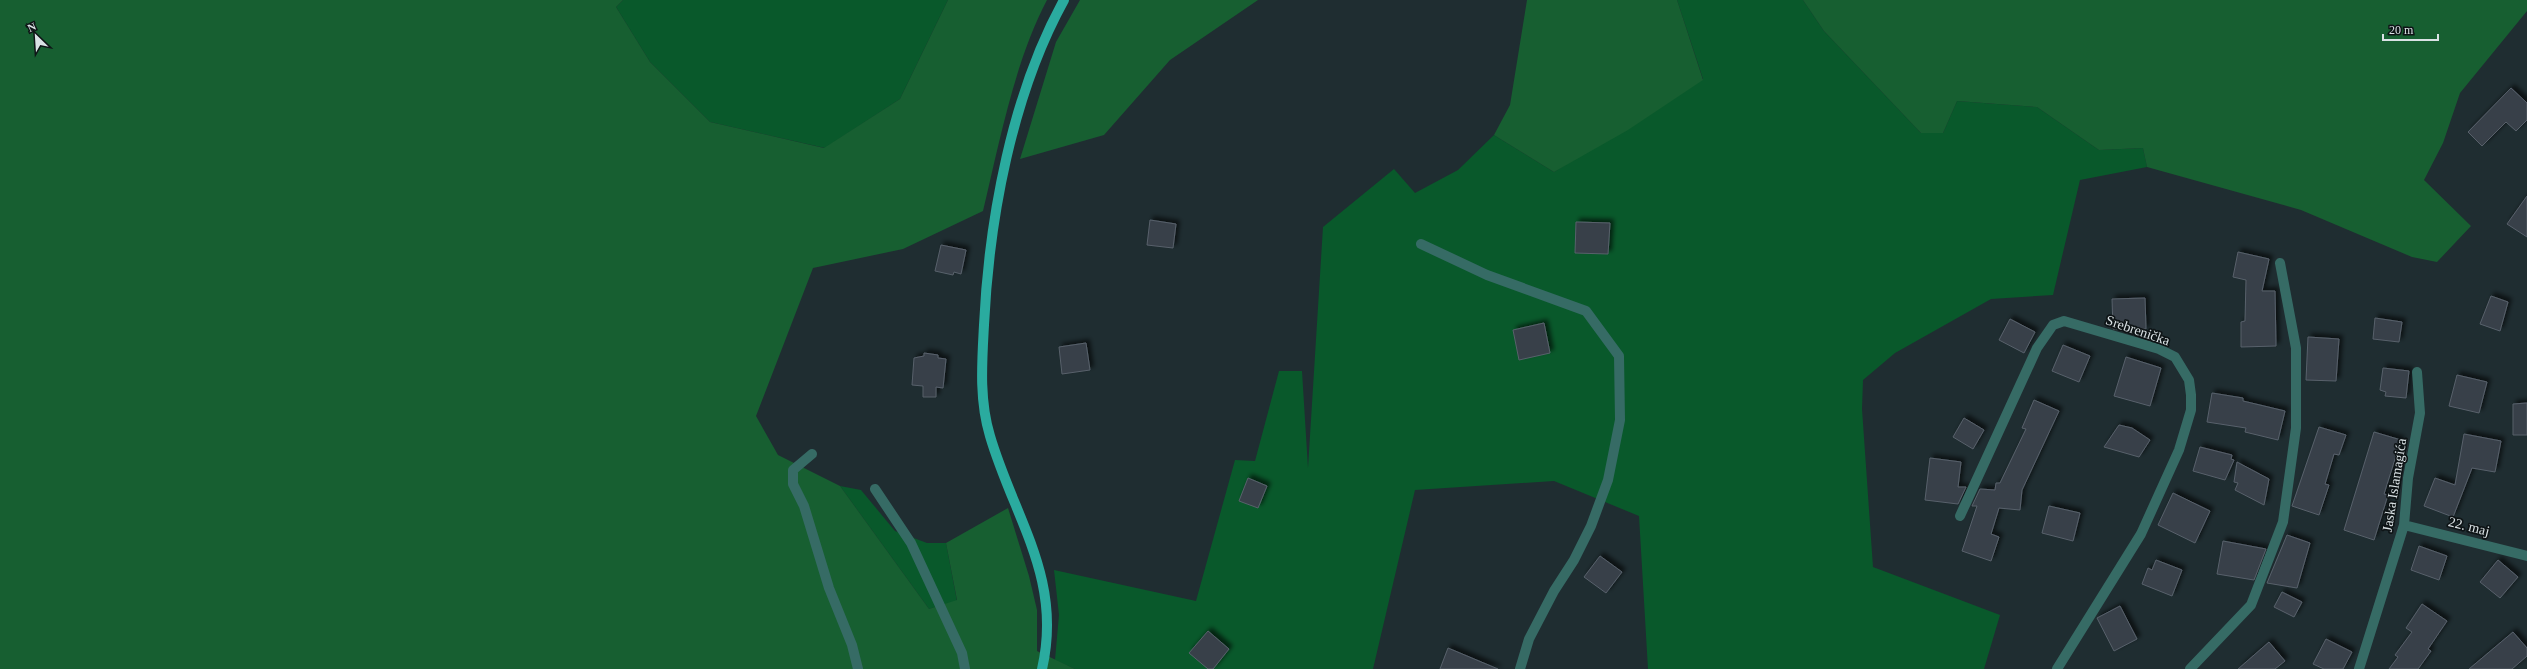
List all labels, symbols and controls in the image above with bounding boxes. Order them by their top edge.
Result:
north arrow [16,16,56,56]
scale bar [2383,16,2438,42]
text: N [26,20,38,34]
text: 20 m [2389,23,2414,37]
street label: Srebrenička [2104,312,2173,349]
street label: Jaska Islamagića [2380,436,2409,533]
street label: 22. maj [2447,514,2491,539]

